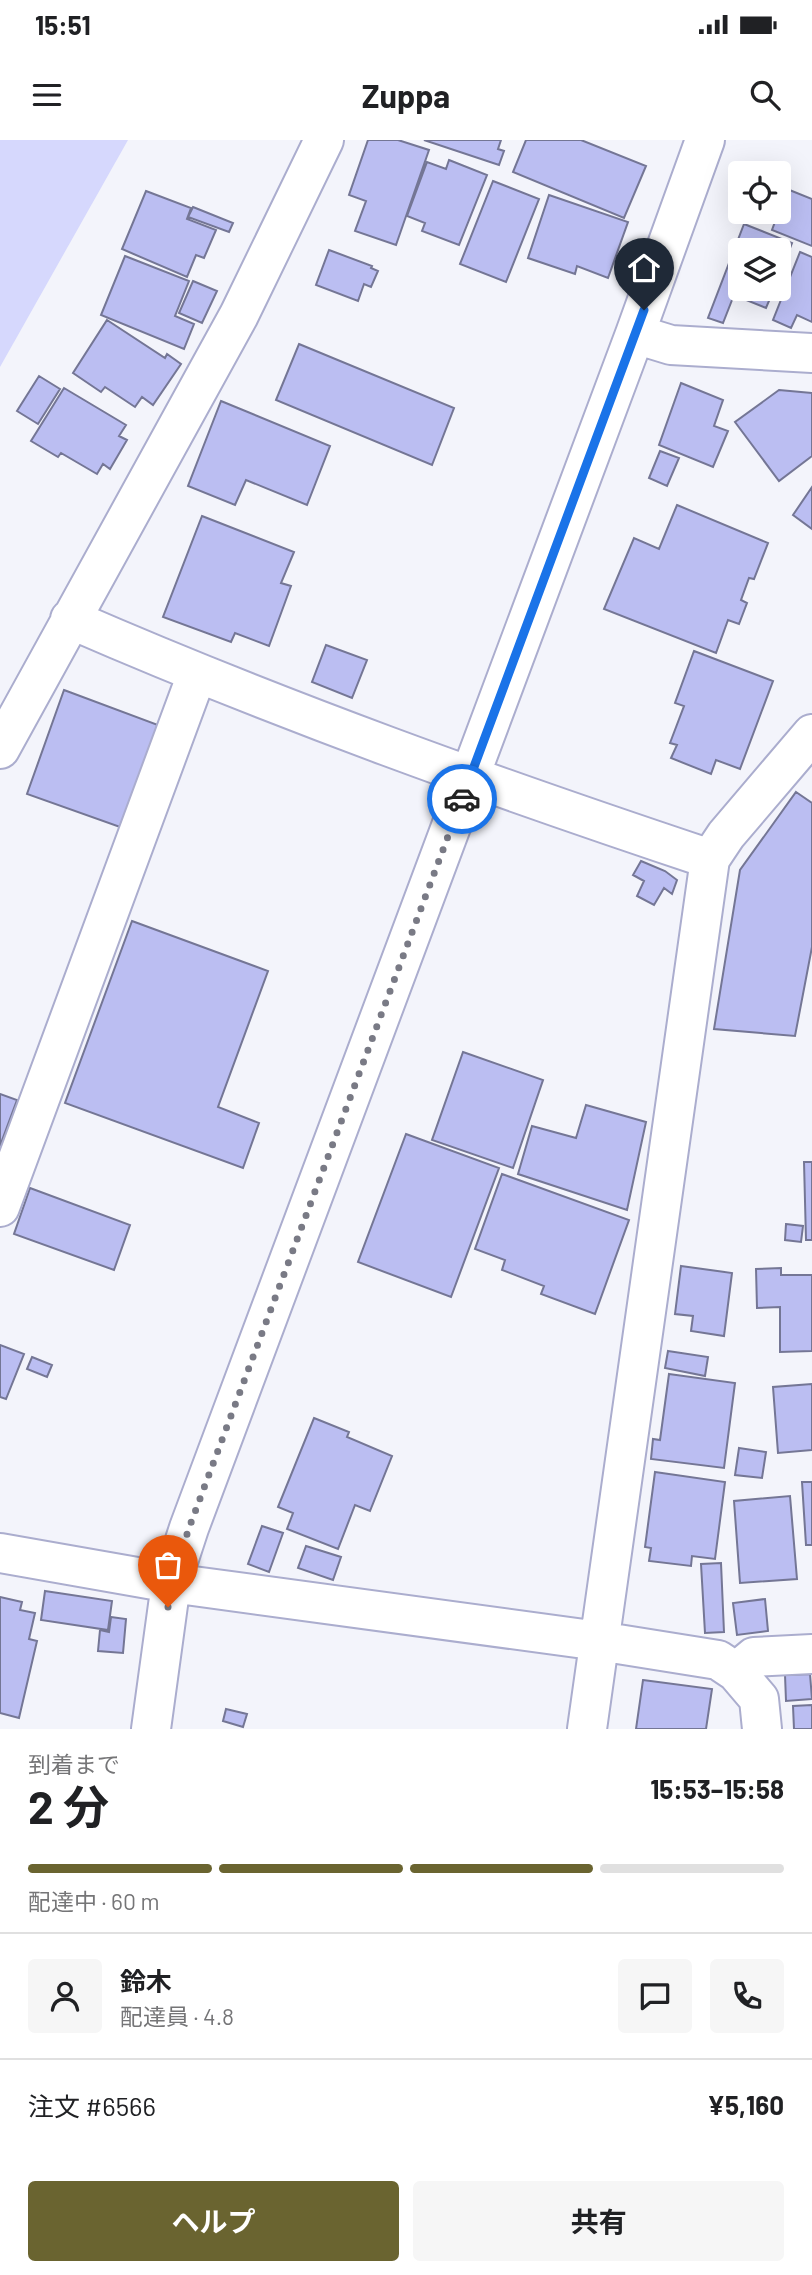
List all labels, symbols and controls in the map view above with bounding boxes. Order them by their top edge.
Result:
text: 15:51 [35,9,91,40]
icon: menu [28,76,66,114]
text: Zuppa [362,76,450,114]
icon: search [746,76,784,114]
map controls [728,161,791,301]
button: locate [728,161,791,224]
pin [614,238,674,310]
button: layers [728,238,791,301]
icon: home [625,249,663,287]
courier [427,764,497,834]
icon: car [443,780,481,818]
pin [138,1535,198,1607]
icon: bag [149,1546,187,1584]
text: 到着まで [28,1750,120,1778]
text: 15:53–15:58 [650,1773,784,1804]
text: 2 分 [28,1778,109,1833]
text: 配達中 · 60 m [28,1887,160,1915]
button: person [28,1959,102,2033]
button: chat [618,1959,692,2033]
button: phone [710,1959,784,2033]
text: 鈴木 [120,1965,172,1996]
text: 配達員 · 4.8 [120,2002,234,2030]
text: ¥5,160 [707,2089,784,2120]
text: 注文 #6566 [28,2090,156,2121]
button: ヘルプ [28,2181,399,2261]
button: 共有 [413,2181,784,2261]

